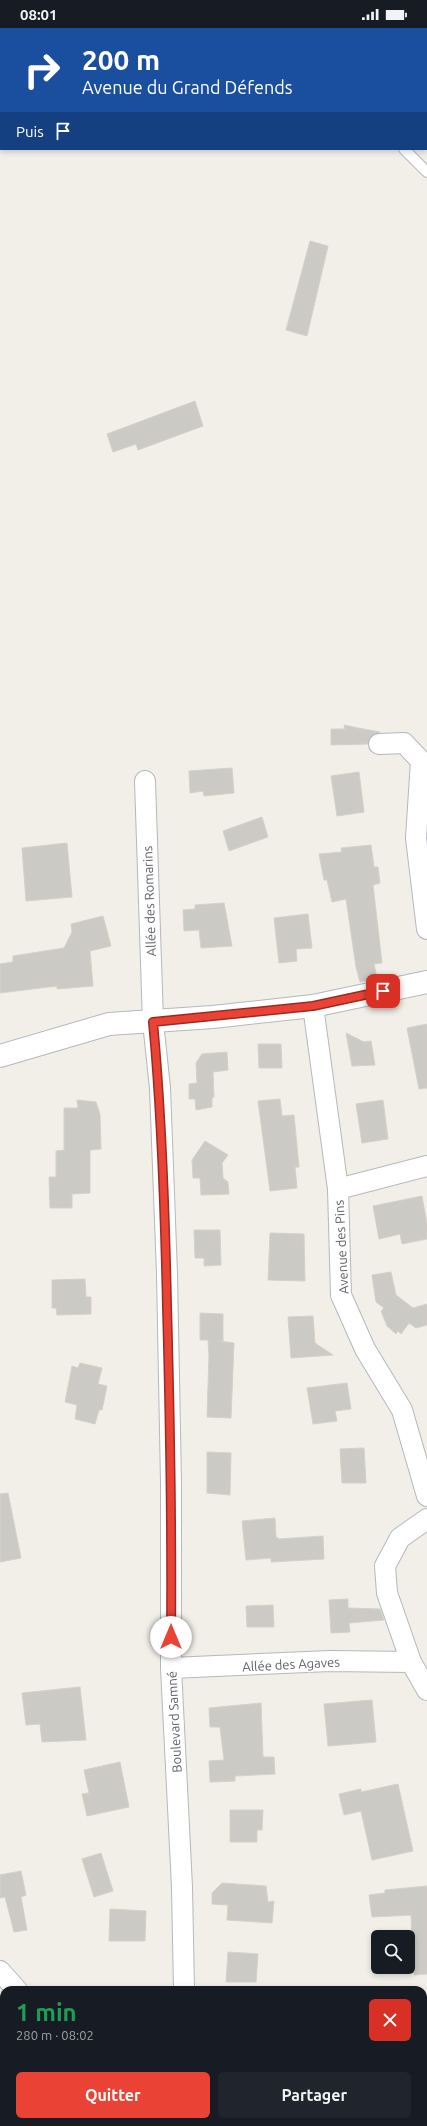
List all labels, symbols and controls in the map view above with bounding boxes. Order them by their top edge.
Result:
text: 08:01 [20,6,58,23]
icon: right [16,44,68,96]
text: 200 m [82,44,160,75]
text: Avenue du Grand Défends [82,77,293,97]
icon: arrive [52,120,74,142]
text: Puis [16,123,44,140]
street label: Allée des Romarins [140,845,158,957]
pin [366,974,400,1008]
icon: arrive [372,980,394,1002]
street label: Avenue des Pins [332,1199,350,1294]
position arrow [150,1616,192,1658]
street label: Allée des Agaves [242,1654,341,1674]
street label: Boulevard Samné [164,1671,184,1773]
map controls [371,1930,415,1974]
button: search [371,1930,415,1974]
text: 1 min [16,1999,77,2026]
button: close [369,1999,411,2041]
text: 280 m · 08:02 [16,2028,94,2042]
button: Quitter [16,2072,210,2118]
button: Partager [218,2072,411,2118]

